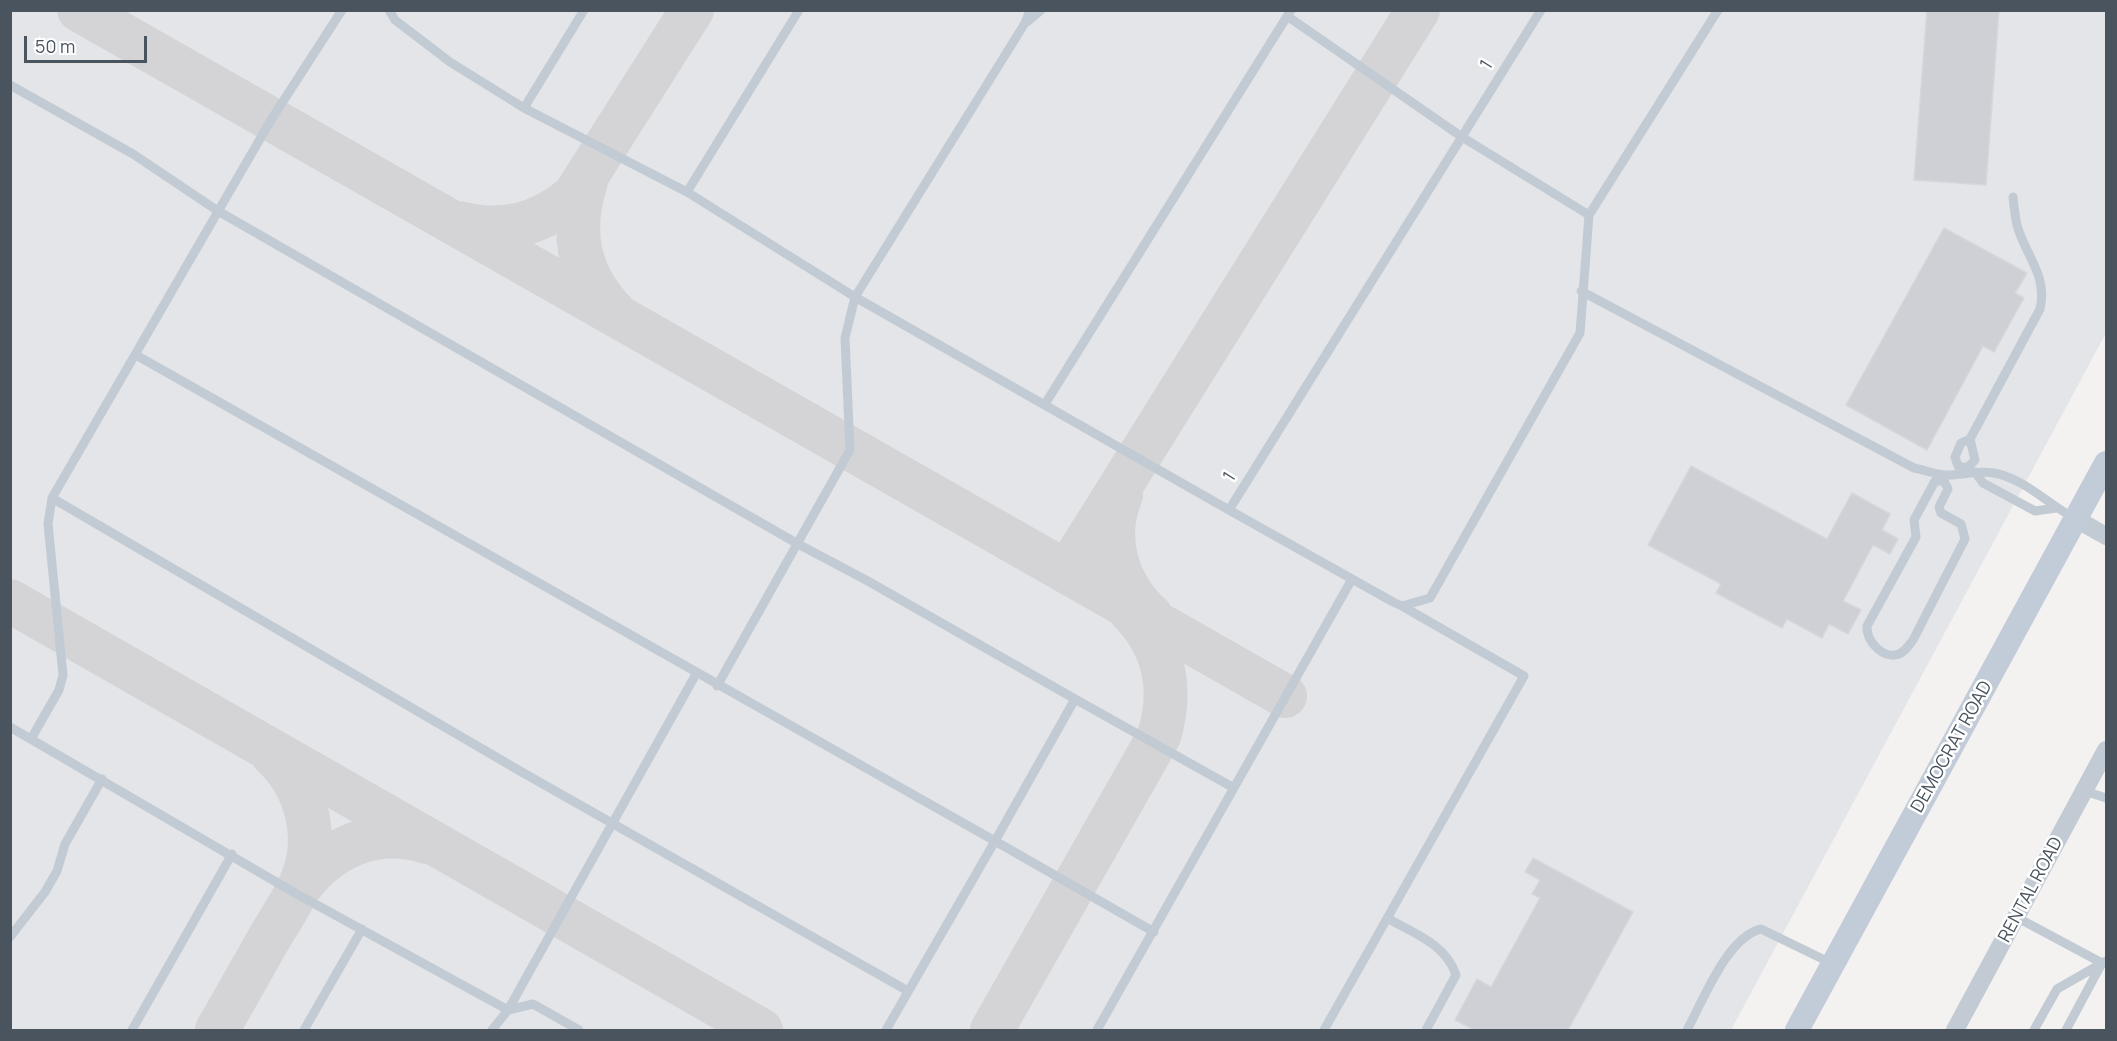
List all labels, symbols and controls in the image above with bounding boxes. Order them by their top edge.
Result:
scale bar [27,24,150,62]
text: 50 m [35,34,75,58]
street label: 1 [1476,56,1498,74]
street label: 1 [1219,468,1241,486]
street label: DEMOCRAT ROAD [1907,678,1997,816]
street label: RENTAL ROAD [1994,834,2068,946]

